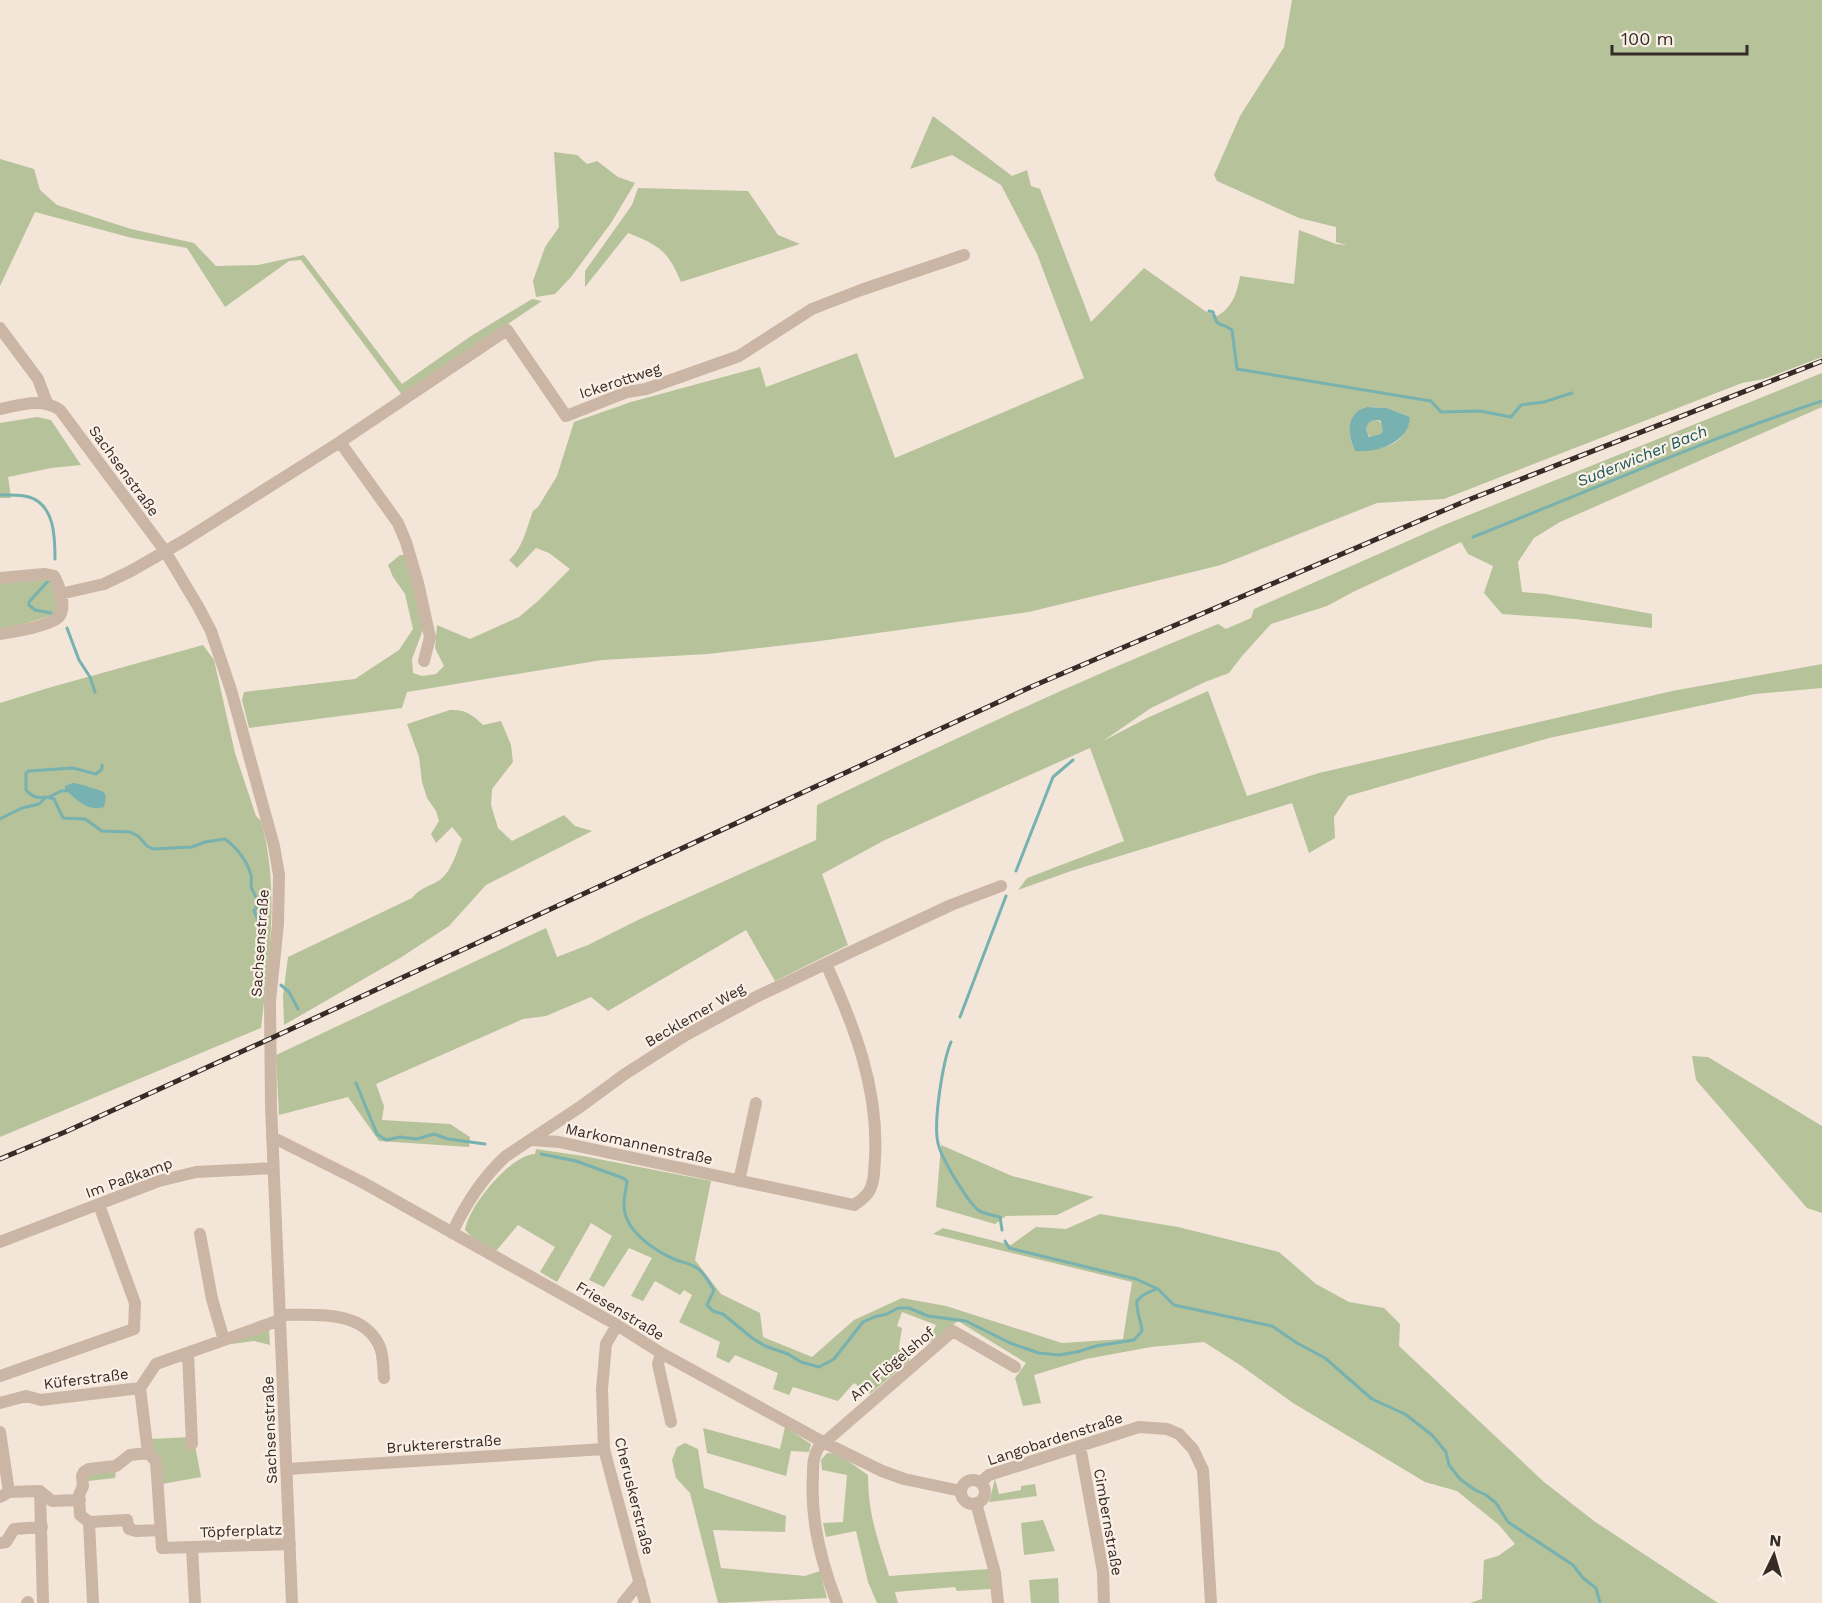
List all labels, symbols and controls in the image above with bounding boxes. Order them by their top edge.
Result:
scale bar [1612,18,1747,56]
text: 100 m [1621,28,1674,49]
street label: Ickerottweg [577,359,663,403]
water label: Suderwicher Bach [1574,421,1710,491]
street label: Sachsenstraße [85,422,163,520]
street label: Sachsenstraße [247,889,273,997]
street label: Becklemer Weg [642,979,748,1051]
street label: Markomannenstraße [564,1120,714,1168]
street label: Im Paßkamp [83,1154,175,1202]
street label: Friesenstraße [573,1278,667,1344]
street label: Am Flögelshof [846,1323,938,1405]
street label: Küferstraße [43,1365,129,1393]
street label: Sachsenstraße [259,1376,281,1484]
street label: Langobardenstraße [985,1409,1125,1469]
street label: Bruktererstraße [386,1431,502,1457]
street label: Cheruskerstraße [611,1435,657,1557]
street label: Cimbernstraße [1090,1467,1126,1577]
street label: Töpferplatz [199,1521,283,1541]
north arrow [1744,1525,1804,1585]
text: N [1769,1531,1782,1551]

